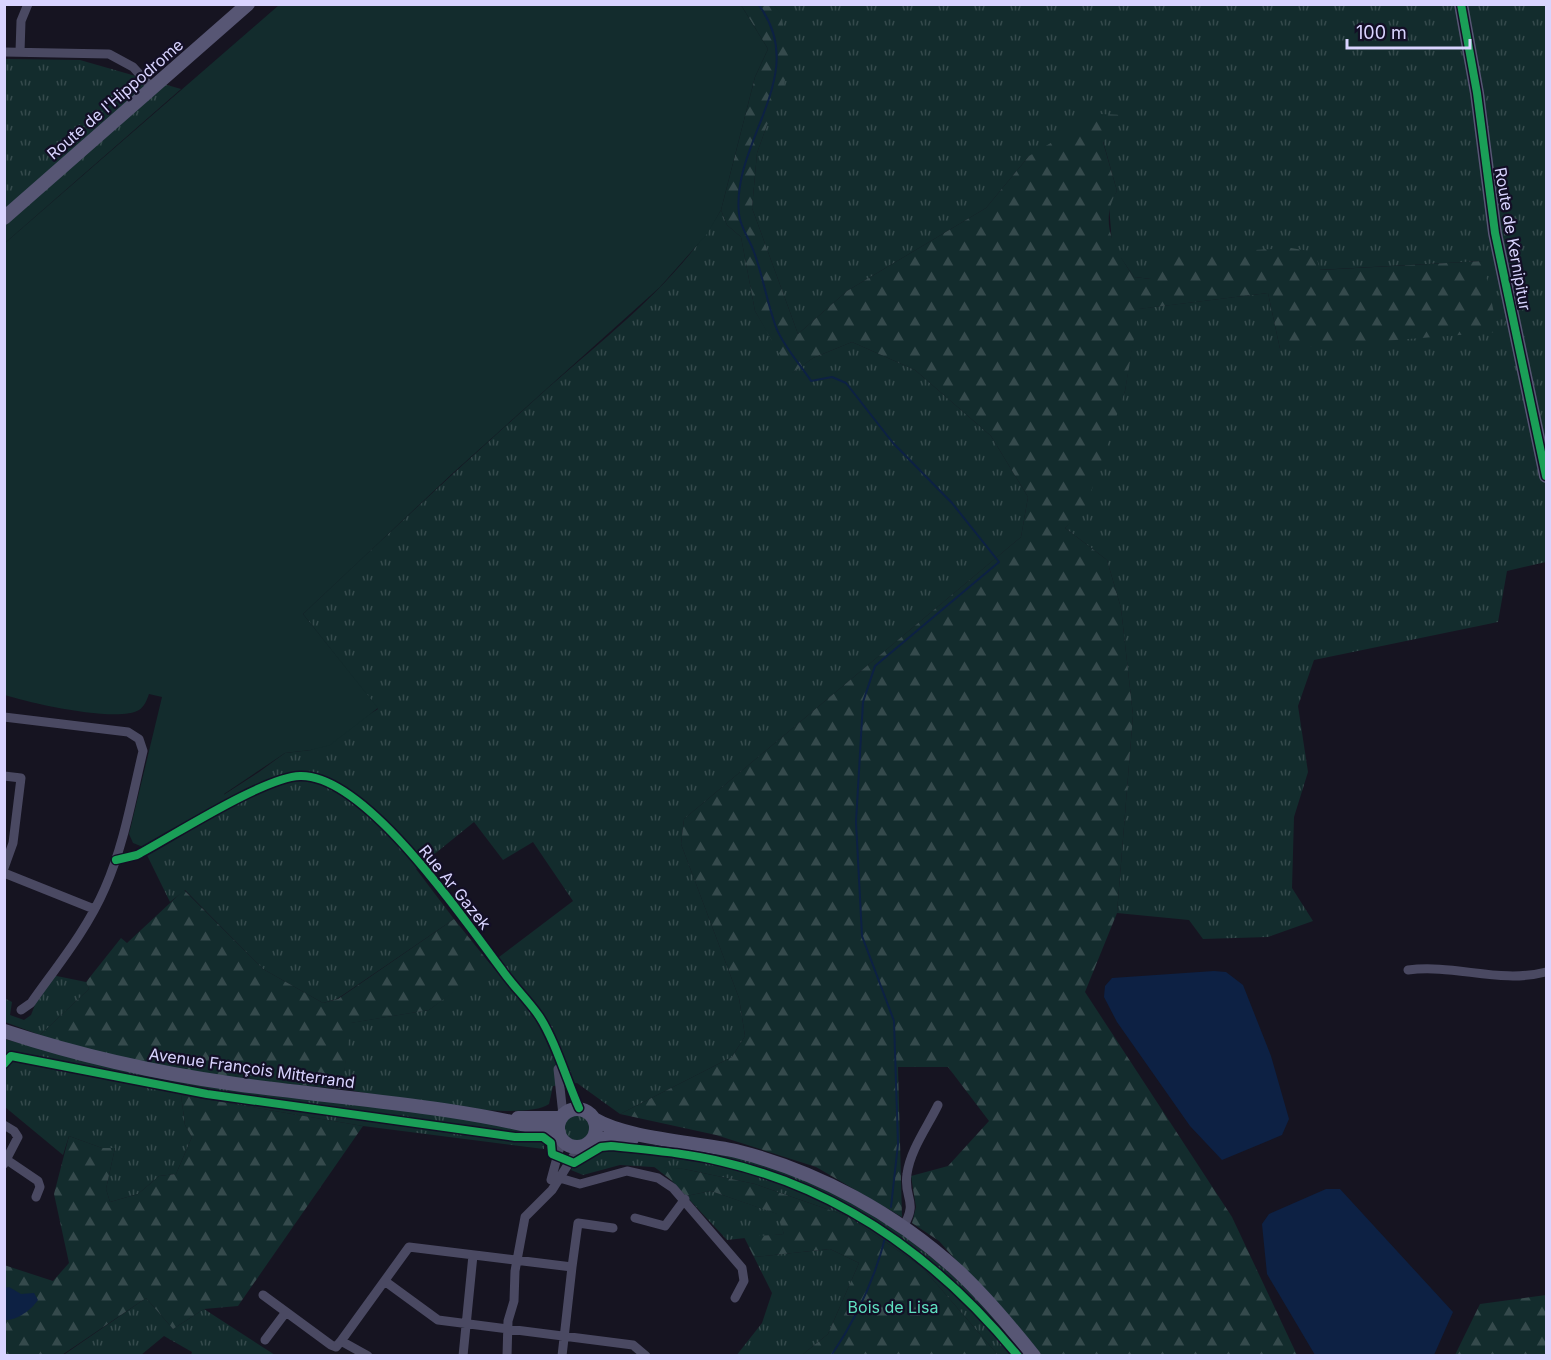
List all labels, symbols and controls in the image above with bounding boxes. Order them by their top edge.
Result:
scale bar [1347,12,1470,50]
text: 100 m [1356,22,1407,43]
street label: Route de l'Hippodrome [43,34,187,164]
street label: Route de Kernipitur [1491,166,1535,312]
street label: Rue Ar Gazek [415,841,495,933]
street label: Avenue François Mitterrand [148,1044,356,1092]
park label: Bois de Lisa [848,1297,938,1317]

